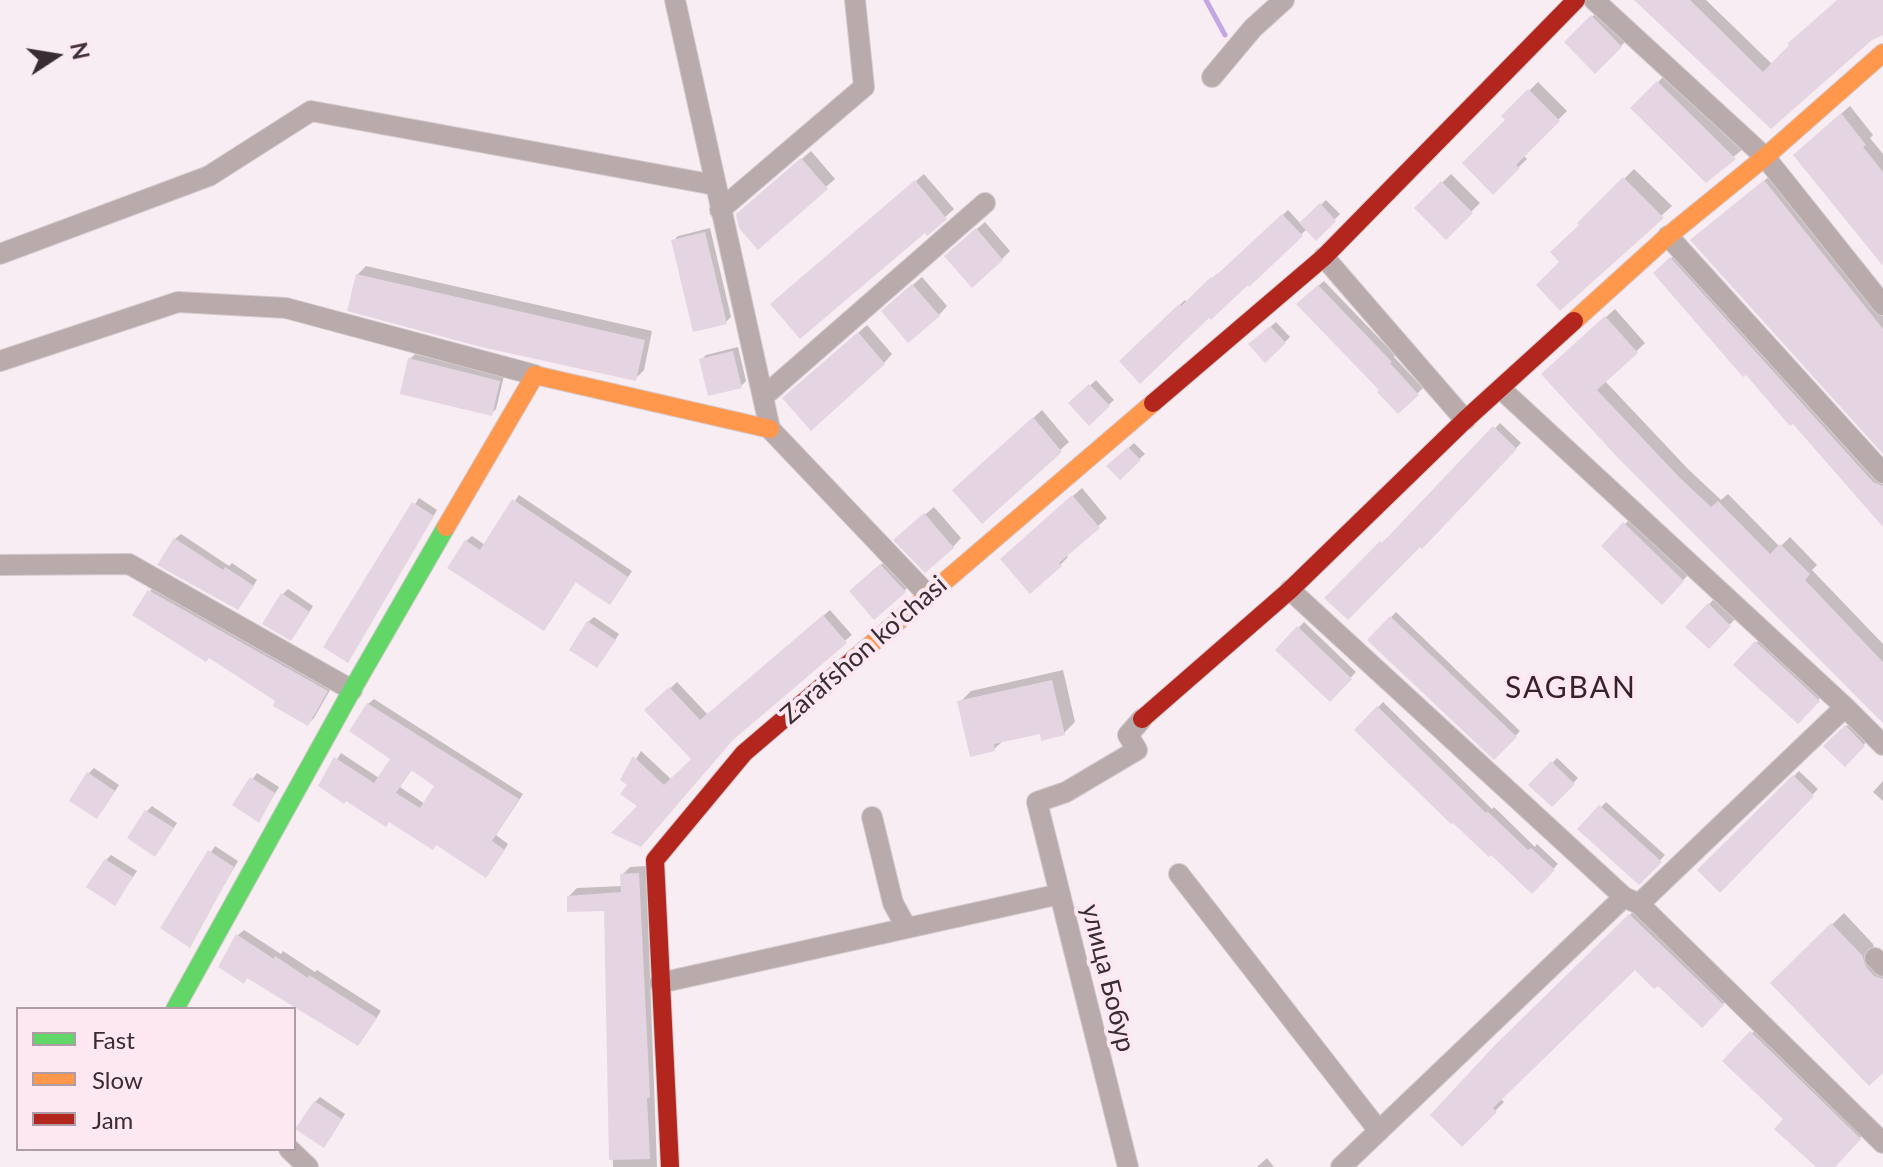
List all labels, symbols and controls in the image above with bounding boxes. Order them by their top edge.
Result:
north arrow [16,16,96,96]
text: N [65,40,95,62]
street label: Zarafshon ko'chasi [775,569,953,731]
district label: SAGBAN [1505,670,1637,706]
street label: улица Бобур [1075,901,1141,1055]
legend [16,1007,296,1151]
text: Fast [92,1025,135,1054]
text: Slow [92,1065,143,1094]
text: Jam [92,1105,133,1134]

